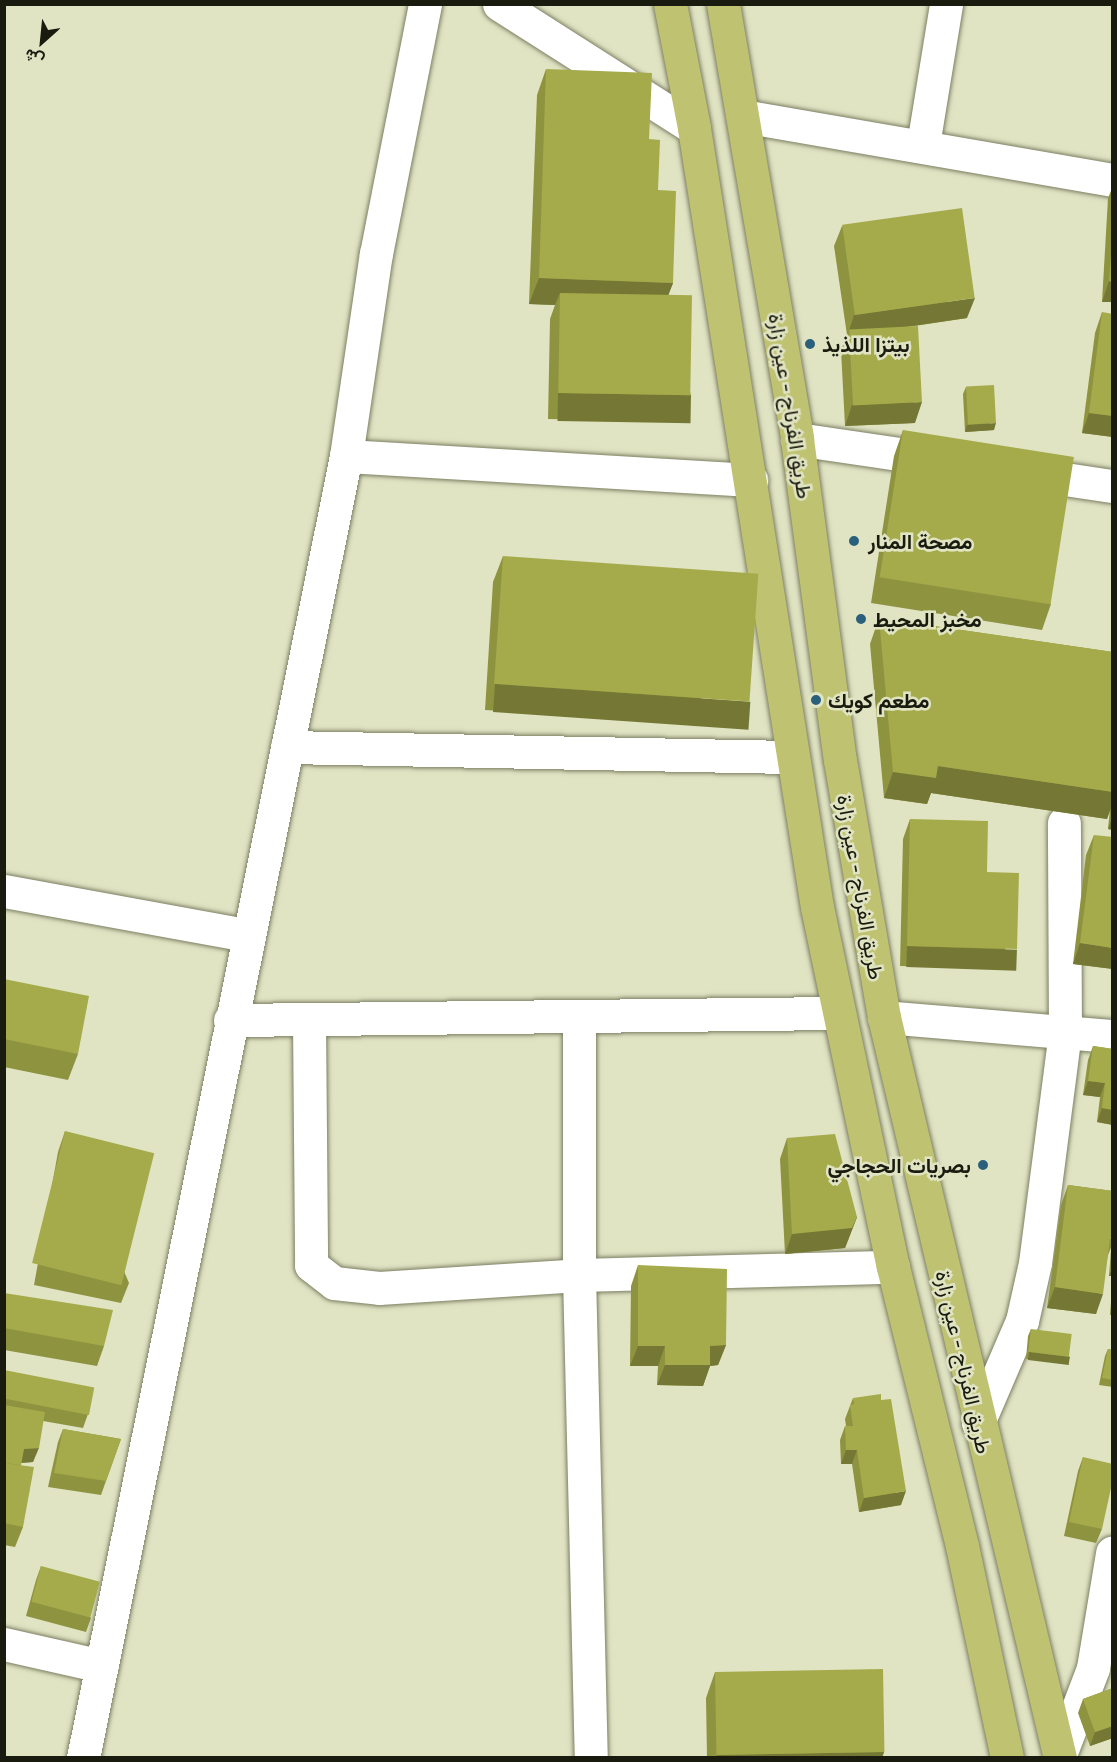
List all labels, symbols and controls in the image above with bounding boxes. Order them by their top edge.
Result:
north arrow [12,12,72,72]
text: ش [21,45,47,71]
street label: طريق الفرناج - عين زارة [764,311,818,501]
place label: بيتزا اللذيذ [822,331,910,357]
marker: بيتزا اللذيذ [803,337,817,351]
place label: مصحة المنار [868,528,972,554]
marker: مصحة المنار [845,532,863,550]
place label: مخبز المحيط [873,606,982,632]
marker: مخبز المحيط [854,612,868,626]
place label: مطعم كويك [828,687,929,713]
marker: مطعم كويك [809,693,823,707]
street label: طريق الفرناج - عين زارة [832,793,890,981]
place label: بصريات الحجاجي [827,1152,971,1178]
marker: بصريات الحجاجي [976,1158,990,1172]
street label: طريق الفرناج - عين زارة [931,1268,997,1456]

